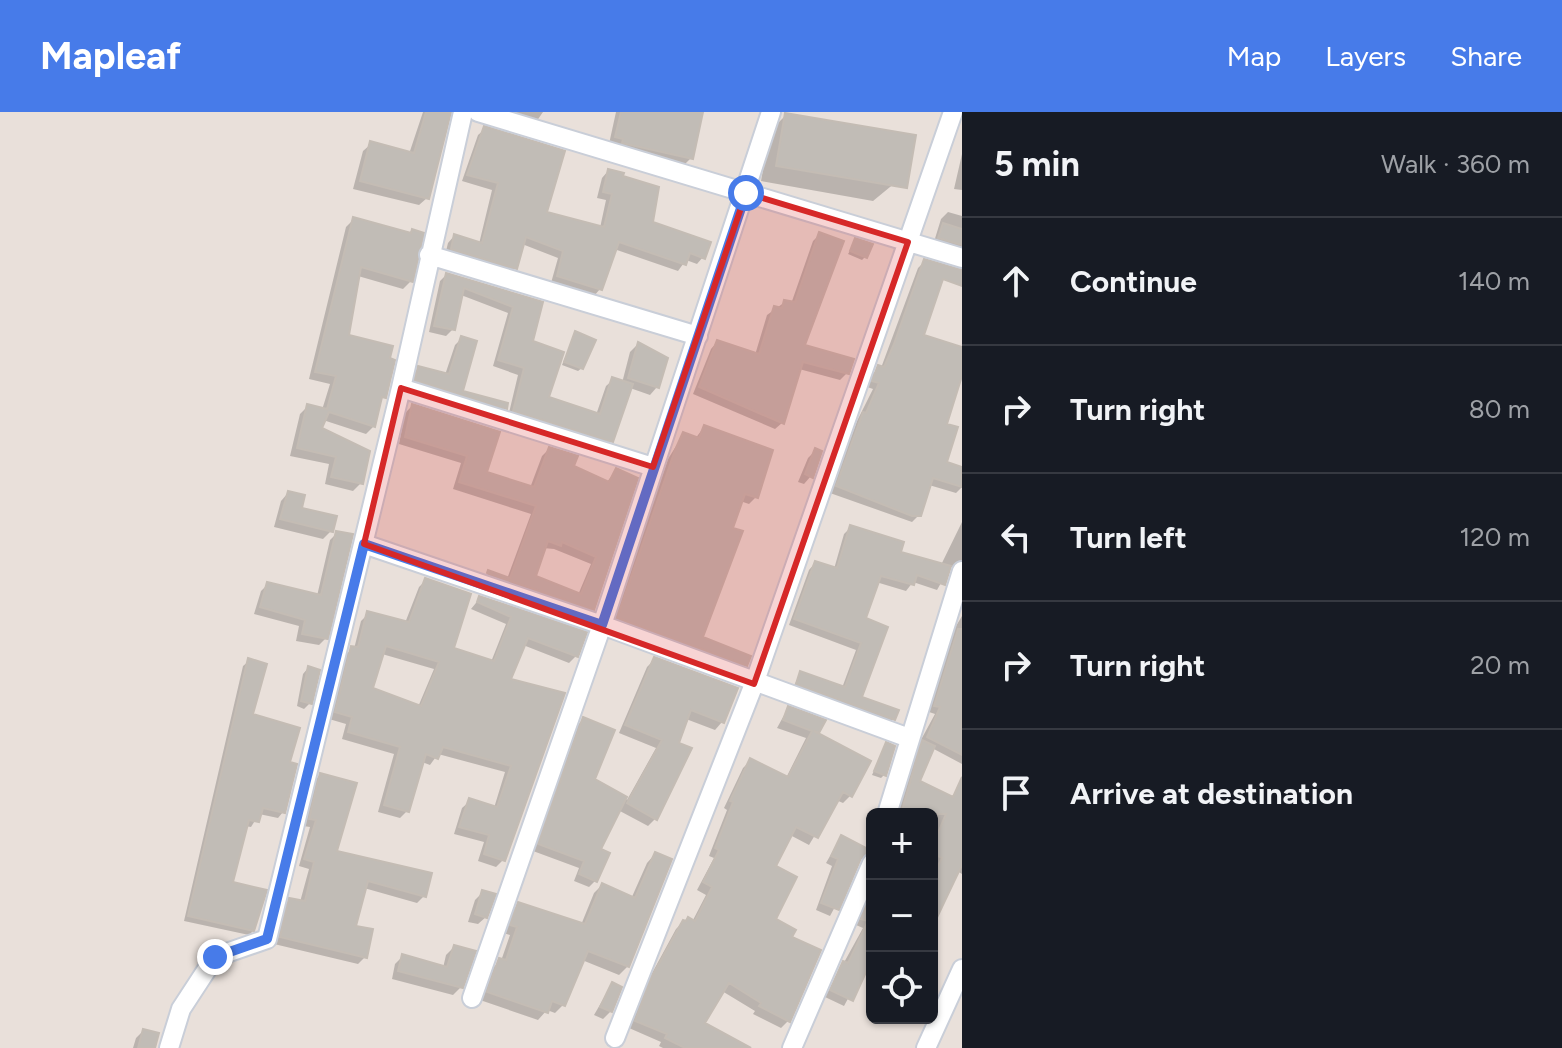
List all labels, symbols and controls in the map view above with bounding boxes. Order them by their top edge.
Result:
text: Mapleaf [40,33,181,79]
text: Map [1227,39,1281,73]
text: Layers [1325,39,1406,73]
text: Share [1450,39,1522,73]
text: 5 min [994,144,1080,185]
text: Walk · 360 m [1381,148,1530,180]
route start [728,175,764,211]
icon: ahead [994,259,1038,303]
text: Continue [1070,263,1197,300]
text: 140 m [1458,265,1530,297]
icon: right [994,387,1038,431]
text: Turn right [1070,391,1205,428]
text: 80 m [1469,393,1530,425]
icon: left [994,515,1038,559]
text: Turn left [1070,519,1187,556]
text: 120 m [1460,521,1530,553]
icon: right [994,643,1038,687]
text: Turn right [1070,647,1205,684]
text: 20 m [1470,649,1530,681]
icon: arrive [994,771,1038,815]
text: Arrive at destination [1070,775,1353,812]
map controls [866,808,938,1024]
button: + [866,808,938,880]
button: − [866,880,938,952]
route end [197,939,233,975]
button: locate [866,952,938,1024]

